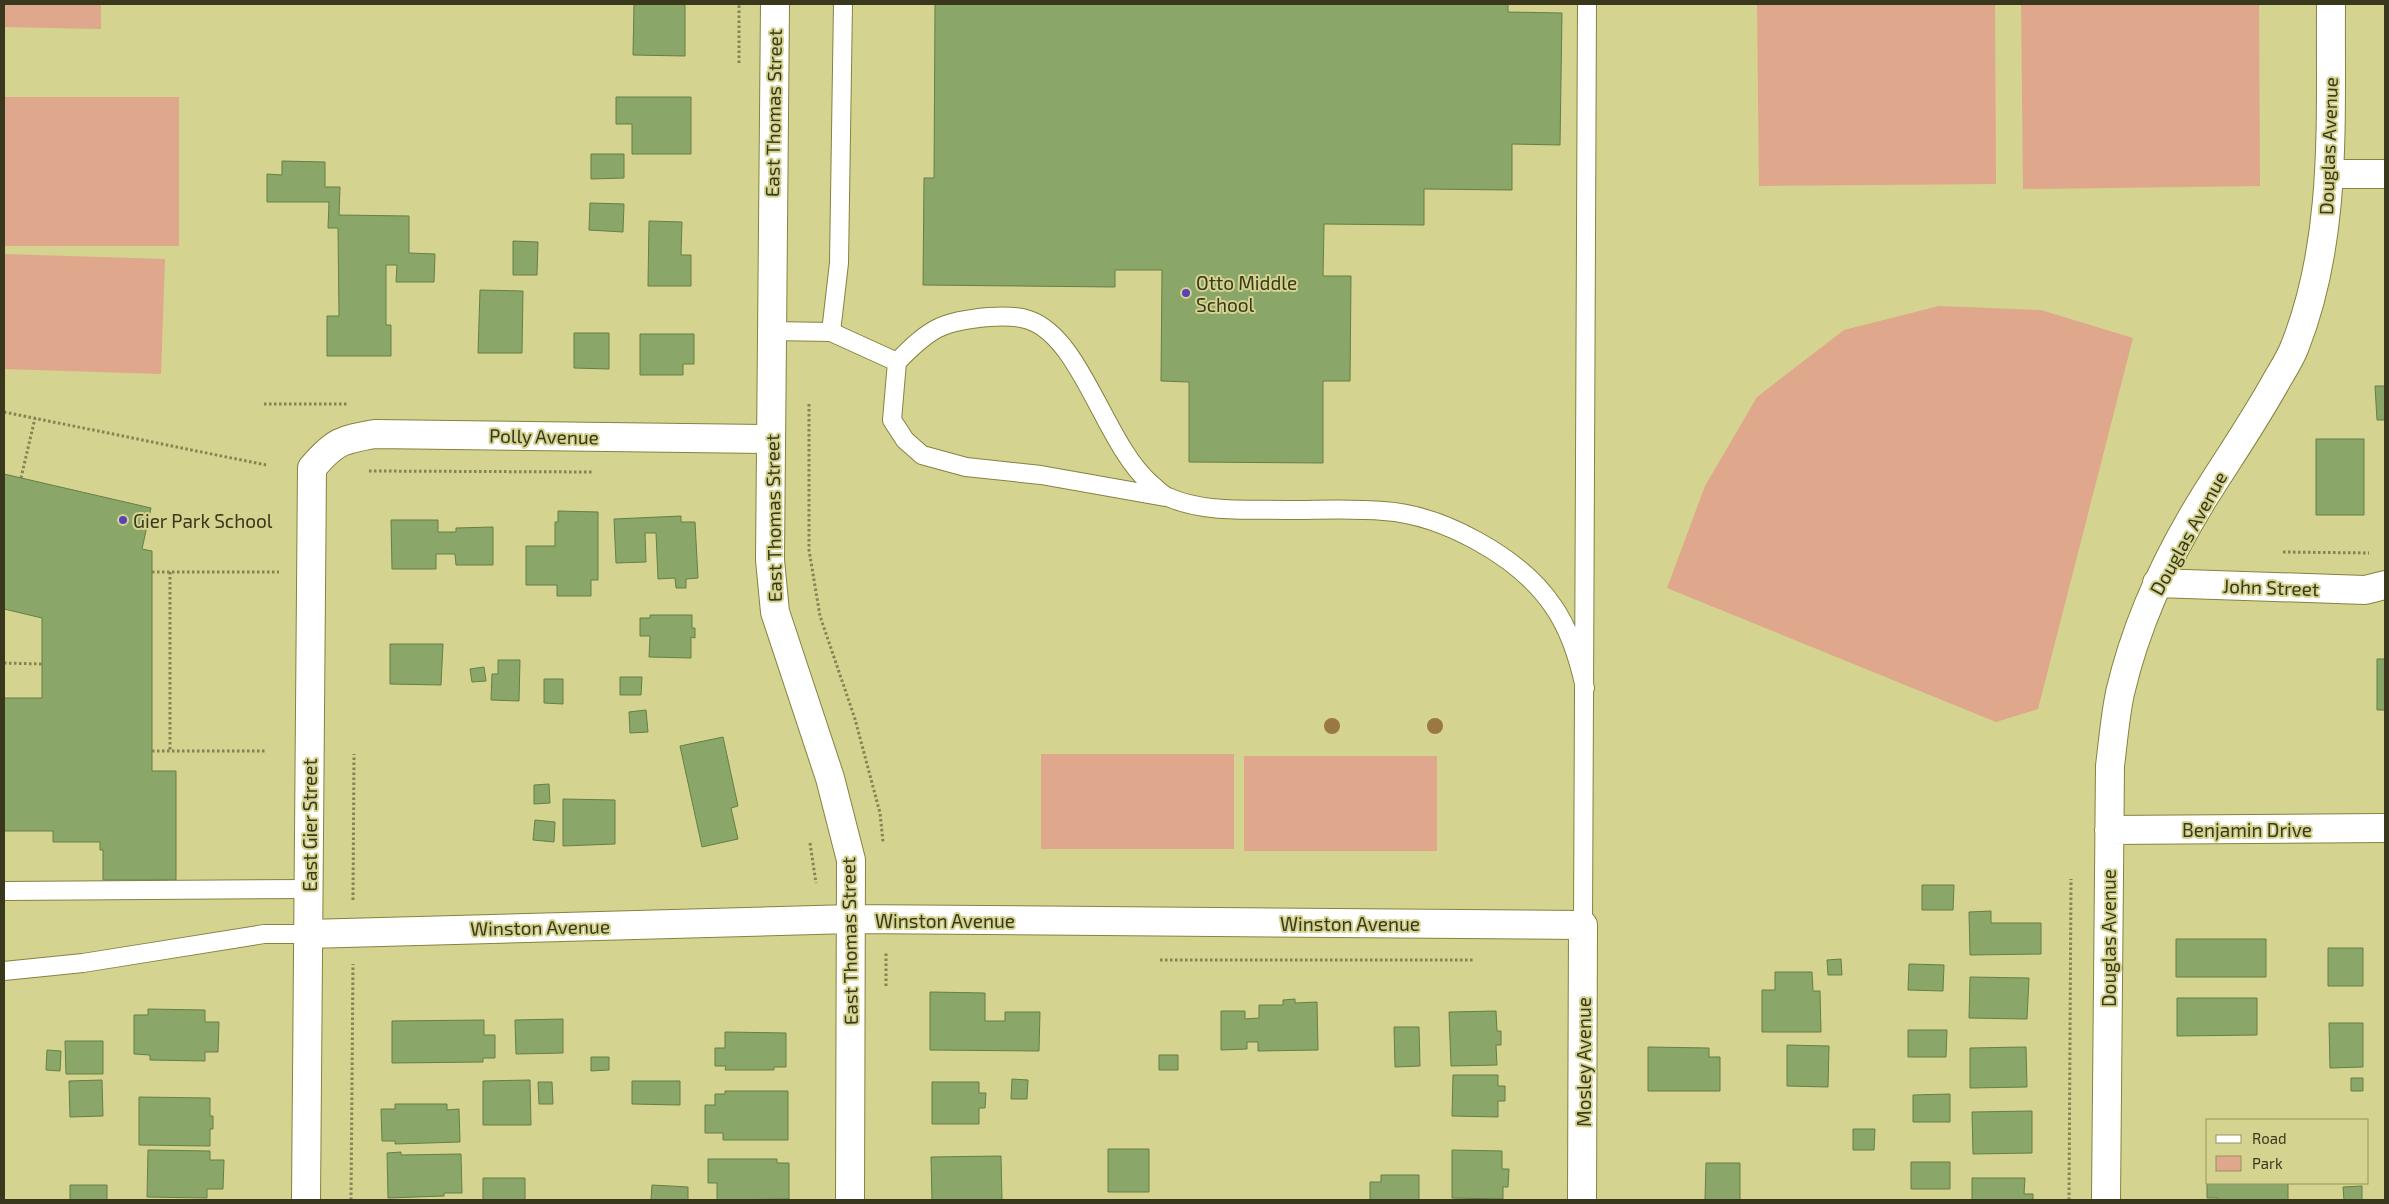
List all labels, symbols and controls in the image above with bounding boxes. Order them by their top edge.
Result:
street label: East Thomas Street [760,29,786,197]
street label: Douglas Avenue [2314,77,2342,215]
place label: Otto Middle School [1196,271,1297,316]
marker: Otto Middle School [1180,287,1192,299]
street label: Polly Avenue [489,424,599,448]
street label: East Thomas Street [760,434,786,602]
street label: Douglas Avenue [2144,467,2232,599]
place label: Gier Park School [133,509,273,532]
marker: Gier Park School [117,514,129,526]
street label: John Street [2222,574,2320,600]
street label: East Gier Street [298,758,321,892]
street label: Benjamin Drive [2182,818,2312,841]
street label: East Thomas Street [836,857,862,1025]
street label: Douglas Avenue [2097,869,2120,1007]
street label: Winston Avenue [875,909,1015,932]
street label: Winston Avenue [1280,912,1420,935]
street label: Winston Avenue [470,914,610,940]
street label: Mosley Avenue [1572,997,1595,1127]
legend [2206,1119,2369,1184]
text: Road [2252,1129,2287,1147]
text: Park [2252,1154,2283,1172]

